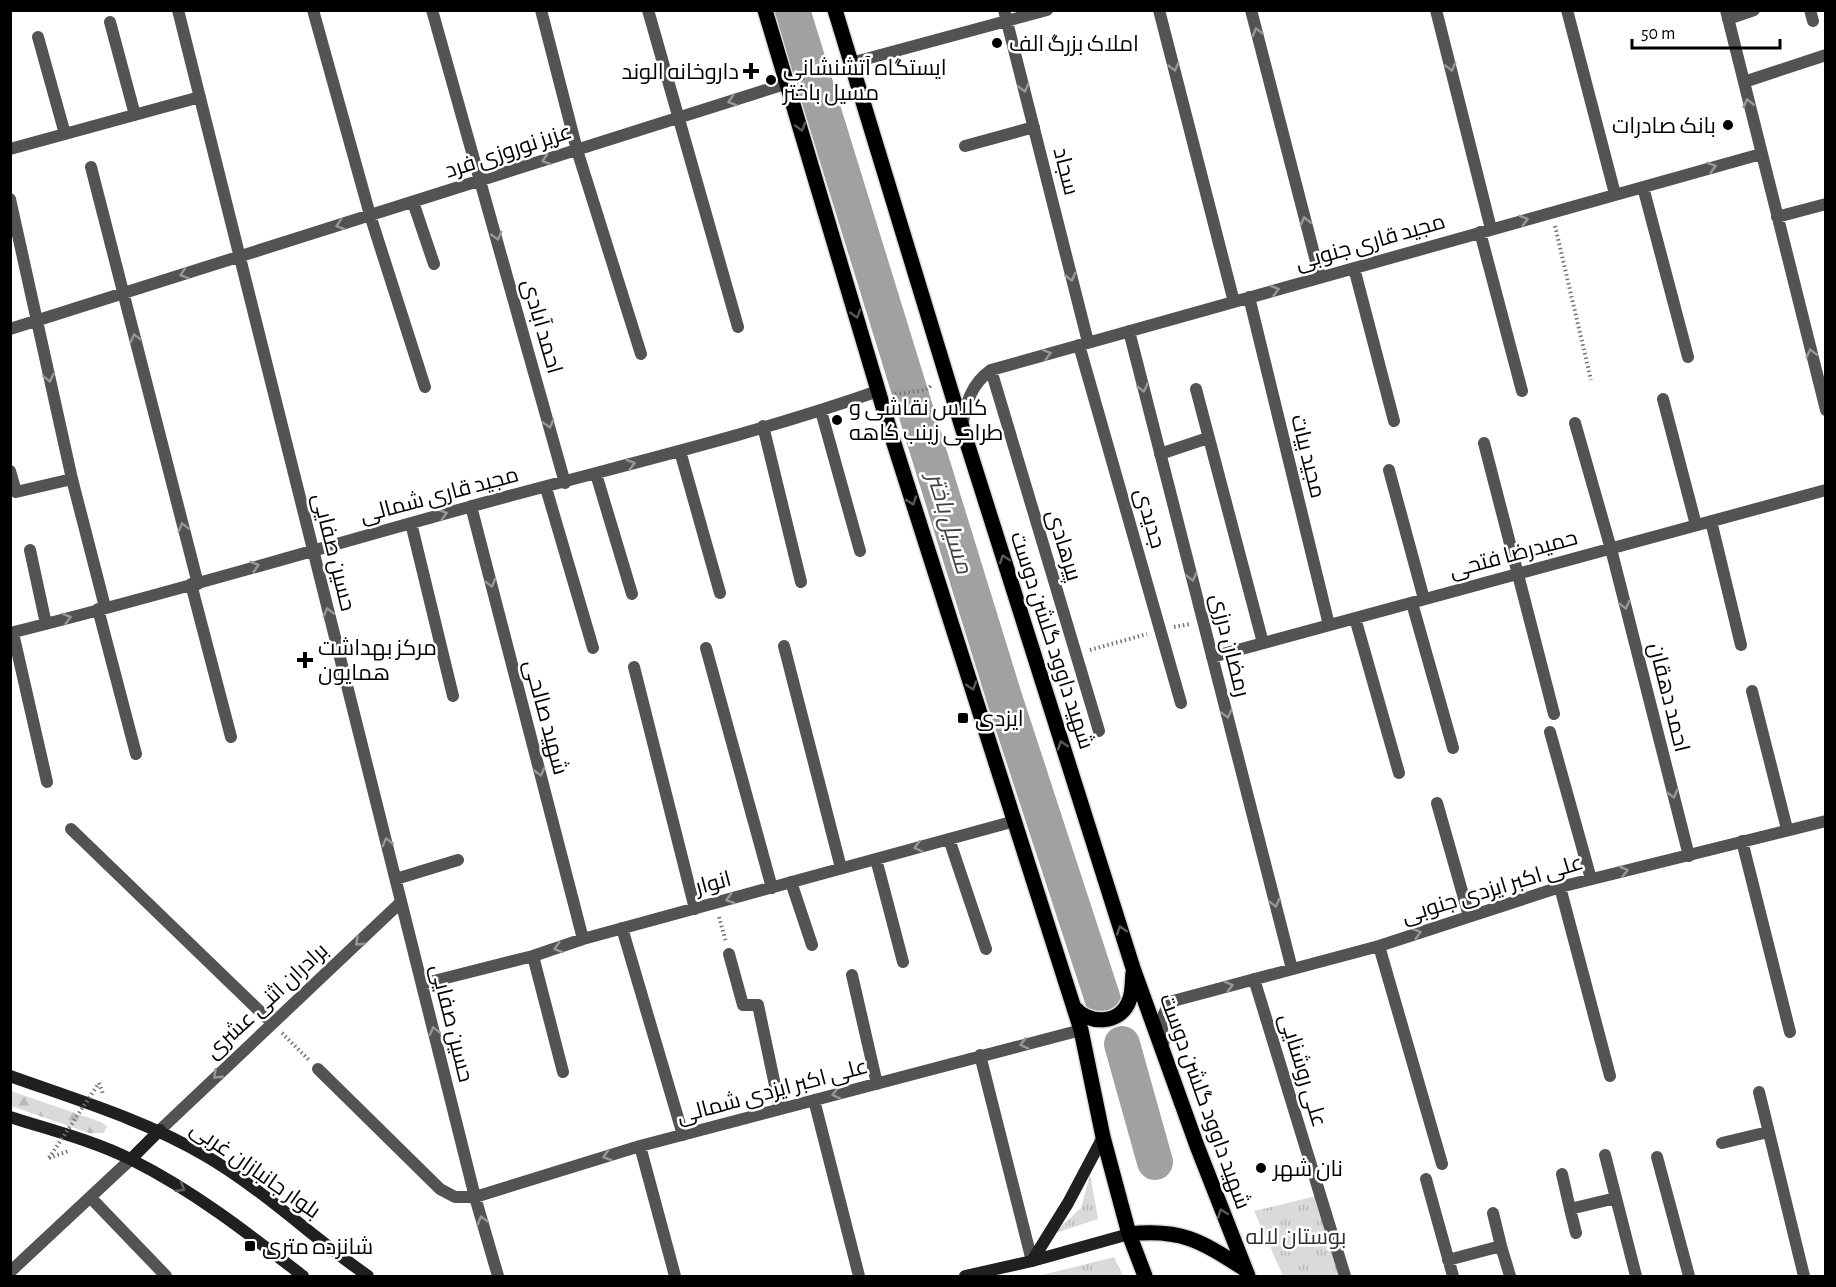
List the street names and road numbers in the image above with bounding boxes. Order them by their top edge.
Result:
street label: عزیز نوروزی فرد [442,120,575,183]
street label: سجاد [1049,145,1083,197]
street label: مجید قاری جنوبی [1293,210,1448,276]
street label: احمد آبادی [517,276,568,376]
street label: مجید بیات [1287,412,1329,500]
street label: مجید قاری شمالی [358,463,521,529]
street label: جدیدی [1130,486,1169,551]
street label: حسین صفایی [307,491,359,614]
street label: پیرهادی [1040,507,1085,585]
street label: حمیدرضا فتحی [1447,526,1580,584]
street label: شهید داوود گلشن دوست [1005,529,1098,752]
street label: رمضان درزی [1206,591,1253,699]
street label: احمد دهقان [1644,640,1693,754]
street label: شهید صالحی [518,657,572,778]
street label: علی اکبر ایزدی جنوبی [1399,851,1586,929]
street label: انوار [691,868,734,900]
street label: برادران اثنی عشری [201,939,333,1064]
street label: حسین صفایی [425,962,477,1085]
street label: شهید داوود گلشن دوست [1154,991,1254,1213]
street label: علی روشنایی [1273,1011,1331,1130]
street label: علی اکبر ایزدی شمالی [674,1055,871,1129]
street label: بلوار جانبازان غربی [185,1117,324,1224]

